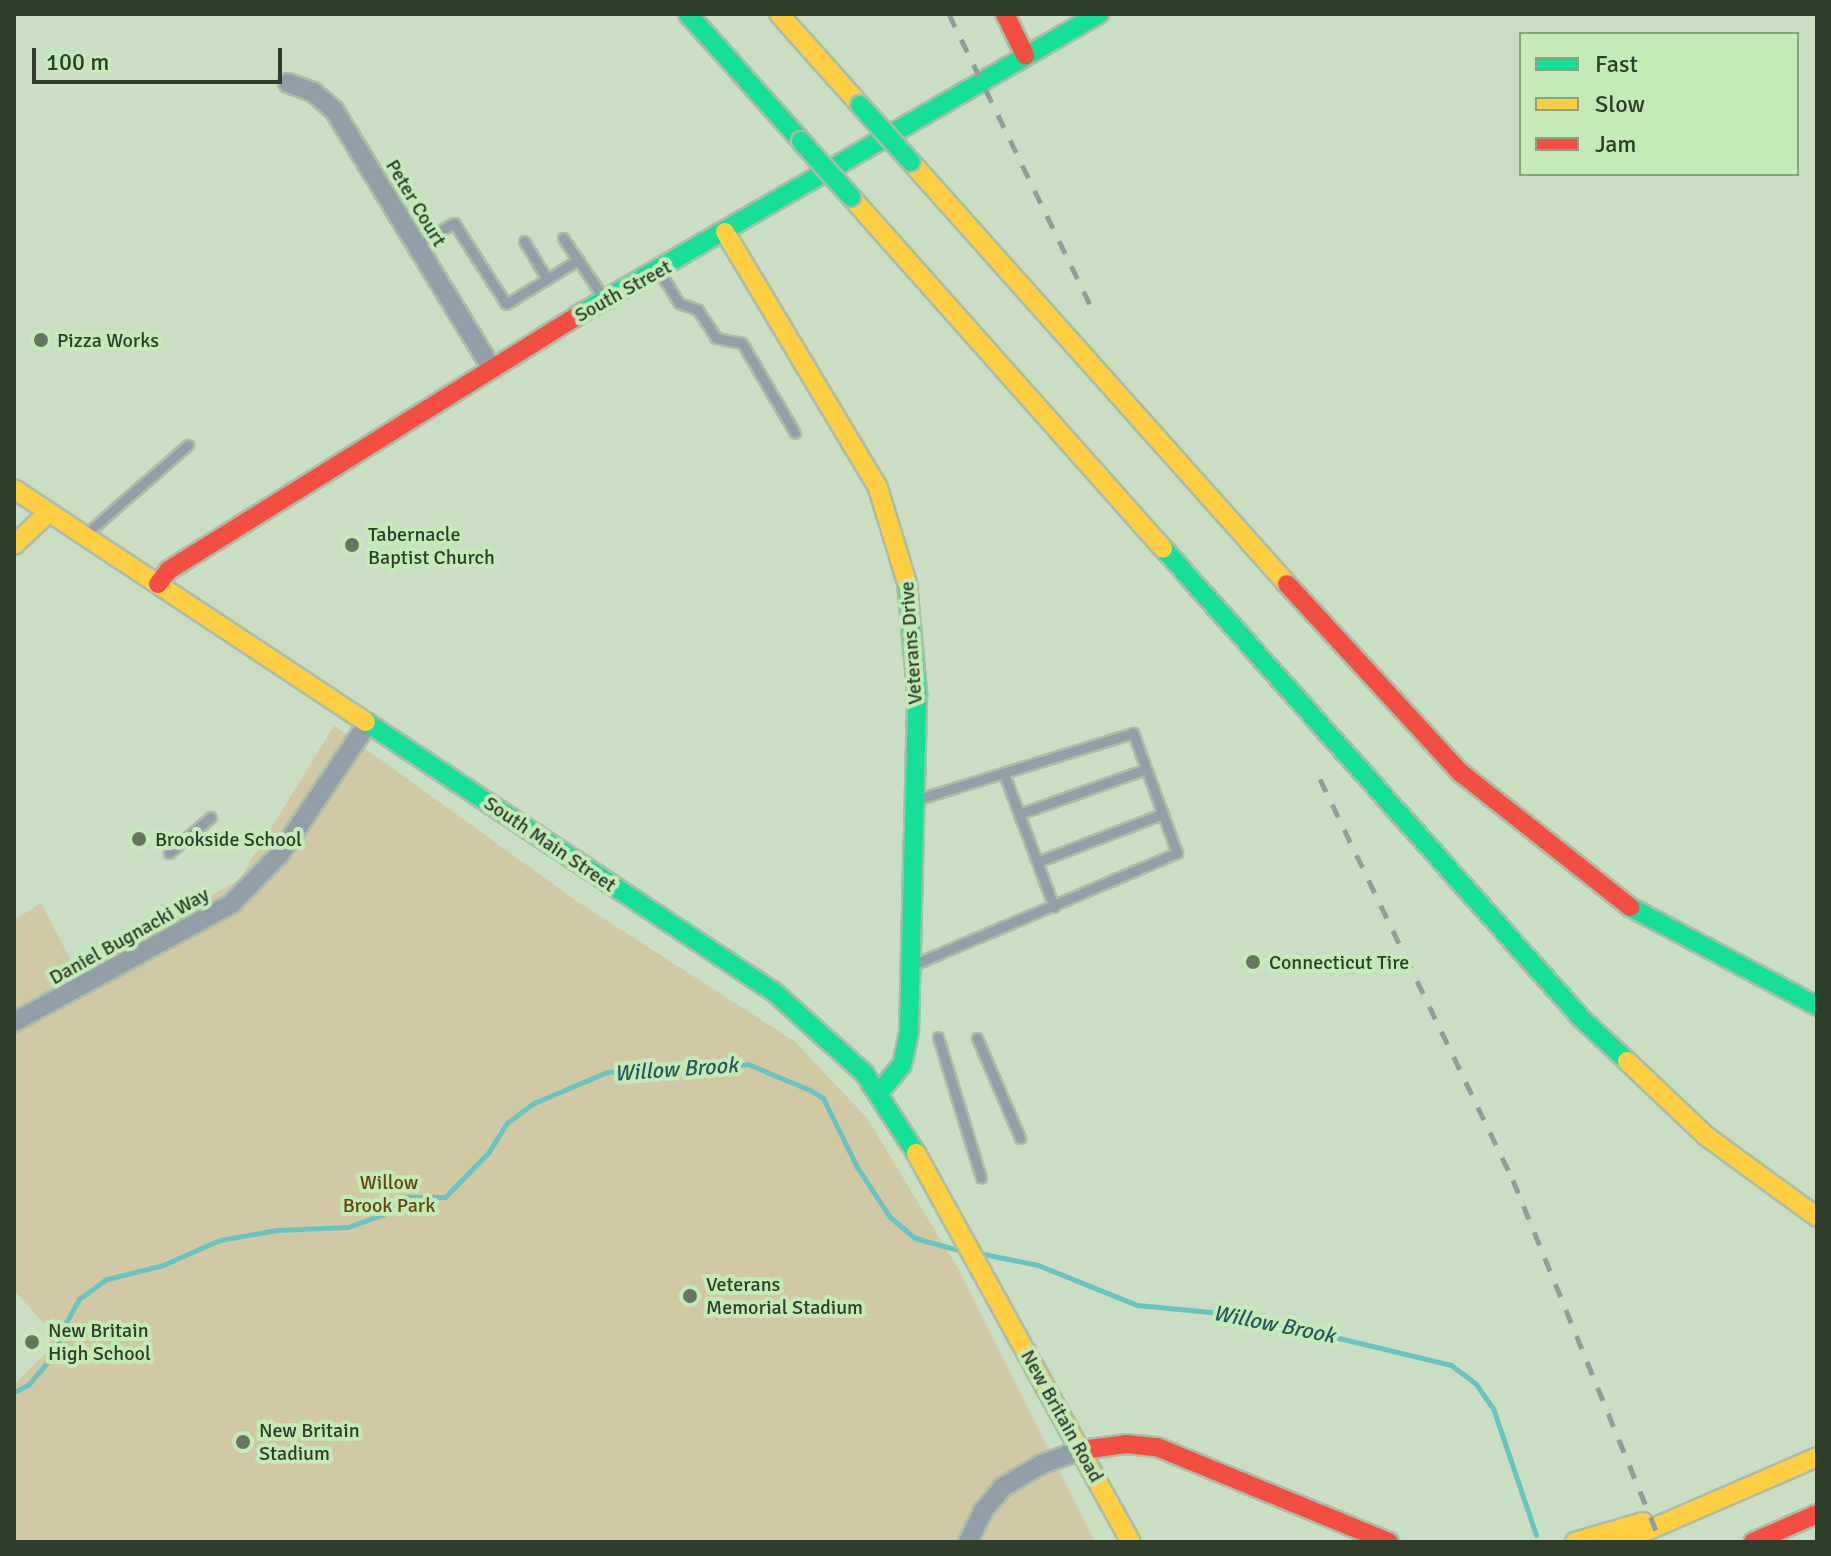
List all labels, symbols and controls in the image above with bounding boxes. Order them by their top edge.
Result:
scale bar [36,32,286,82]
legend [1519,32,1799,176]
text: 100 m [46,47,109,77]
text: Fast [1595,49,1638,79]
text: Slow [1595,89,1645,119]
text: Jam [1595,129,1636,159]
street label: Peter Court [381,155,451,251]
street label: South Street [570,255,676,327]
place label: Pizza Works [57,328,159,352]
marker: Pizza Works [32,331,50,349]
place label: Tabernacle Baptist Church [368,522,495,569]
marker: Tabernacle Baptist Church [343,536,361,554]
street label: Veterans Drive [895,581,927,705]
street label: South Main Street [479,791,621,897]
place label: Brookside School [155,827,302,851]
marker: Brookside School [130,830,148,848]
street label: Daniel Bugnacki Way [45,882,213,990]
place label: Connecticut Tire [1269,950,1409,974]
marker: Connecticut Tire [1244,953,1262,971]
water label: Willow Brook [613,1052,739,1086]
park label: Willow Brook Park [343,1171,435,1218]
place label: Veterans Memorial Stadium [706,1272,863,1319]
marker: Veterans Memorial Stadium [681,1287,699,1305]
water label: Willow Brook [1211,1299,1337,1349]
place label: New Britain High School [48,1318,151,1365]
marker: New Britain High School [23,1333,41,1351]
street label: New Britain Road [1016,1346,1108,1486]
place label: New Britain Stadium [259,1418,360,1465]
marker: New Britain Stadium [234,1433,252,1451]

